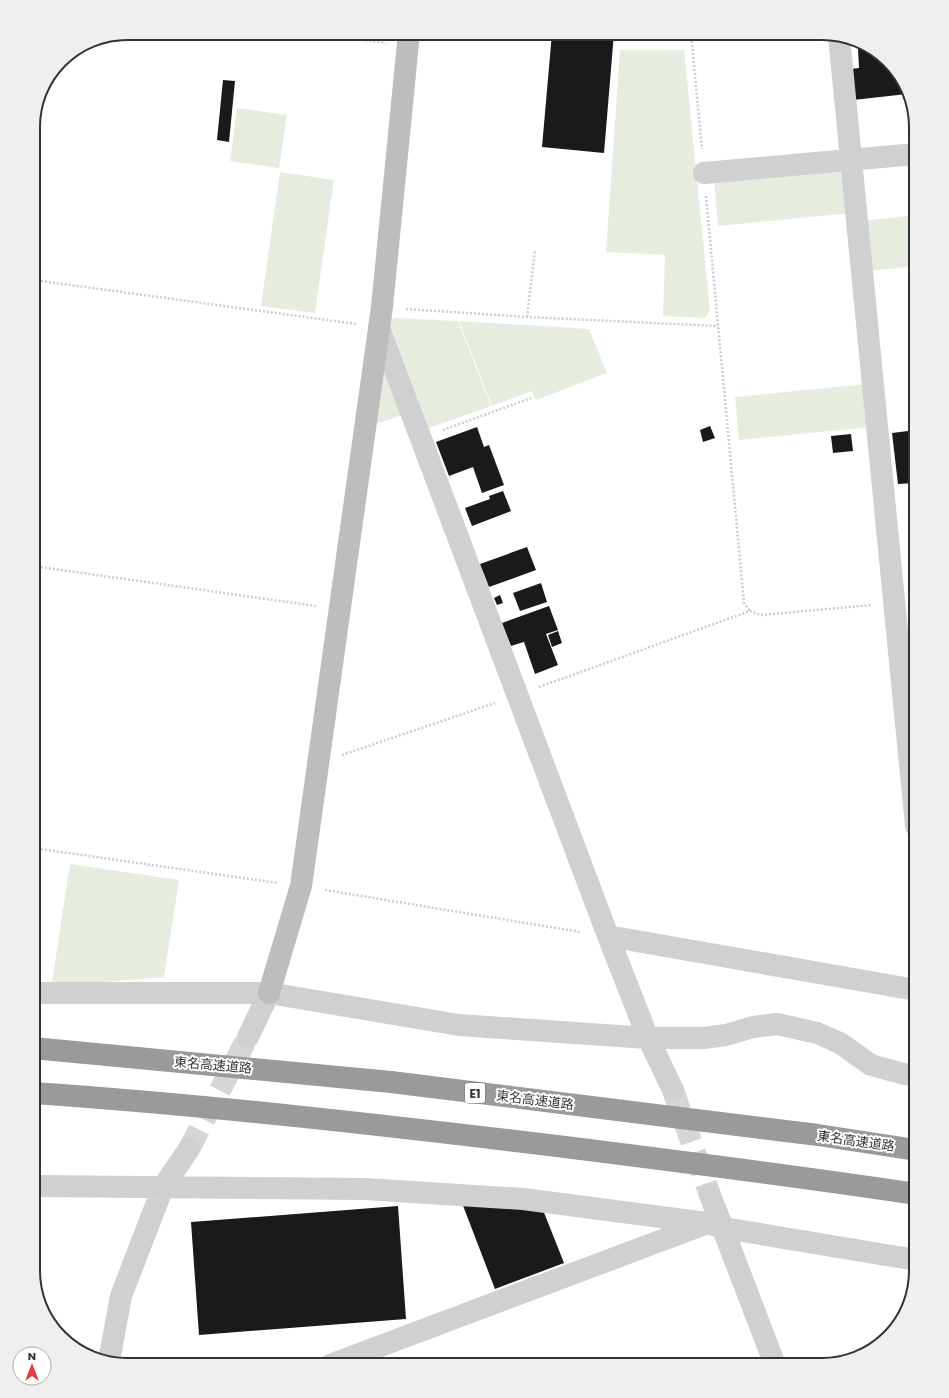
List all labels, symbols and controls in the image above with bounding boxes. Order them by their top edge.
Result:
street label: 東名高速道路 [173,1052,253,1078]
road number: E1 [465,1083,485,1103]
street label: 東名高速道路 [495,1086,575,1114]
street label: 東名高速道路 [816,1126,896,1156]
north arrow [12,1346,52,1386]
text: N [28,1348,36,1364]

